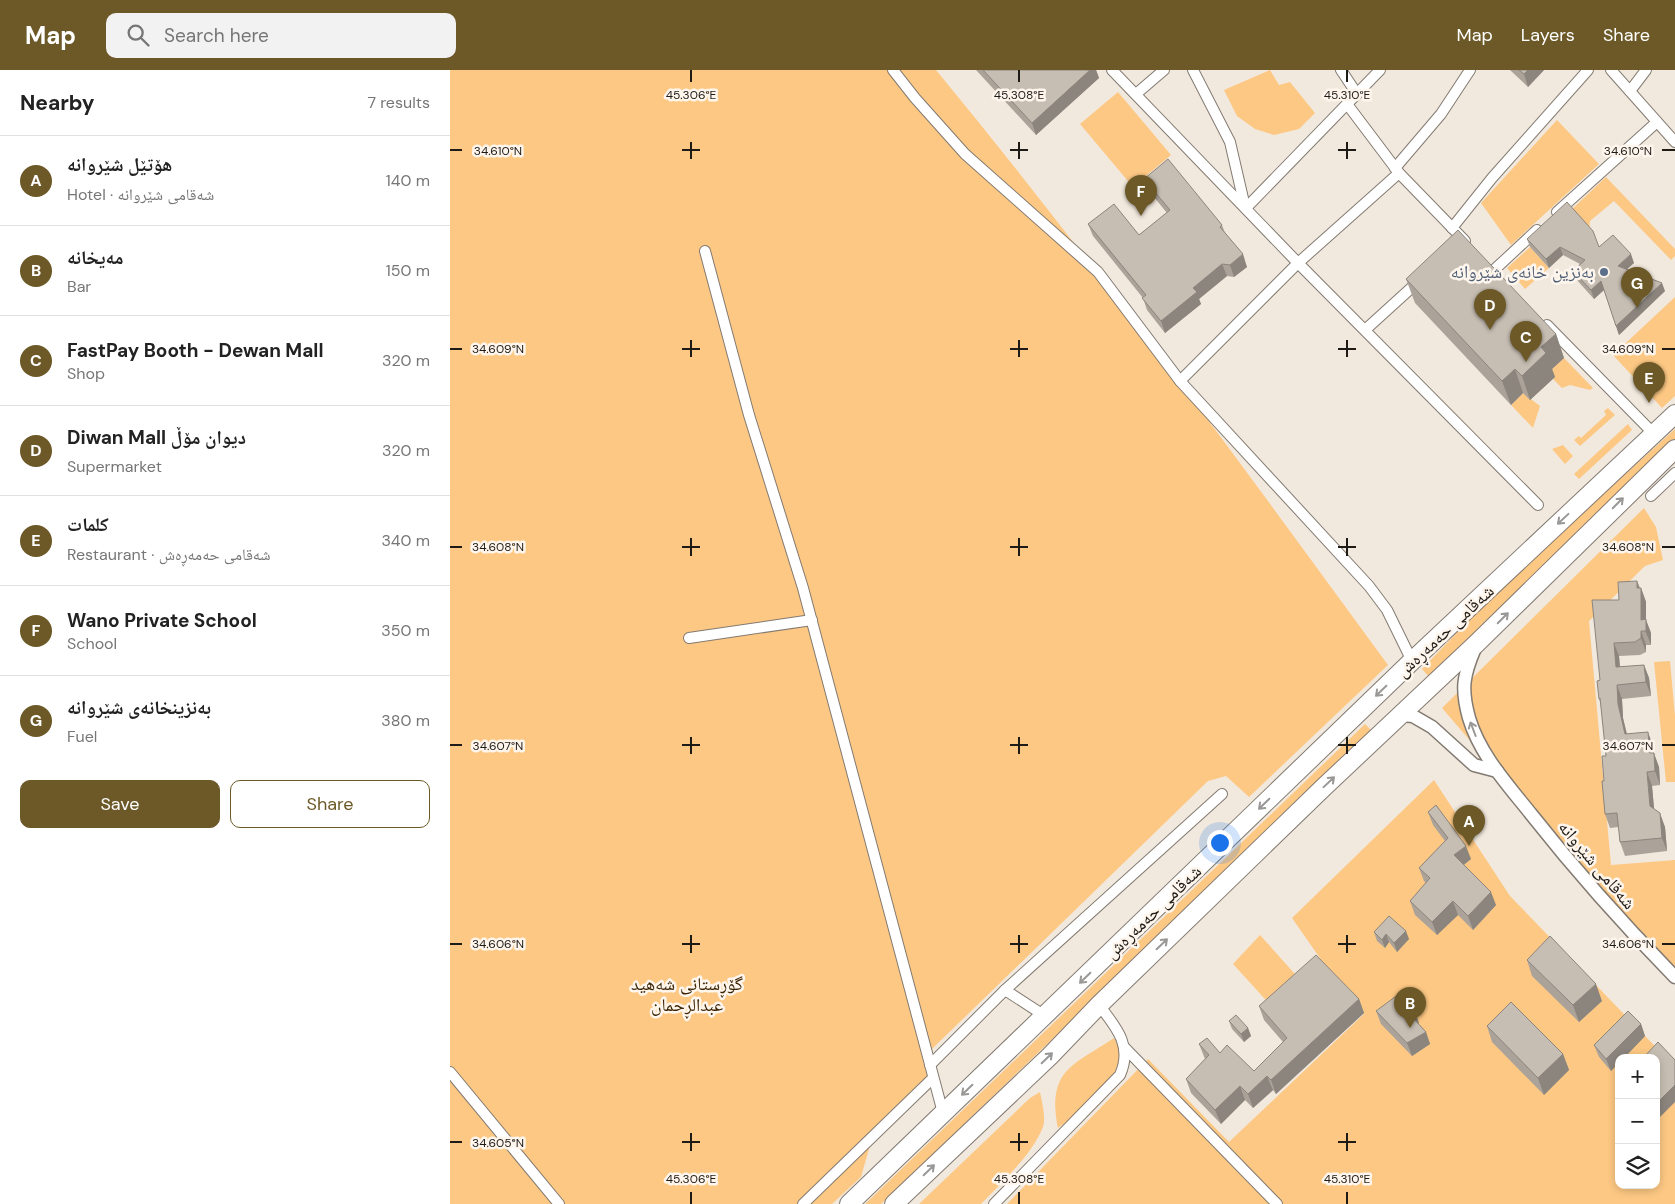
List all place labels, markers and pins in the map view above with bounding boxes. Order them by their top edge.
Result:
pin: F [1125,175,1157,216]
place label: بەنزین خانەی شێروانە [1451,260,1594,284]
marker: بەنزین خانەی شێروانە [1598,266,1610,278]
pin: G [1621,267,1653,308]
pin: D [1474,289,1506,330]
pin: C [1510,321,1542,362]
pin: E [1633,362,1665,403]
pin: A [1453,805,1485,846]
pin: B [1394,987,1426,1028]

